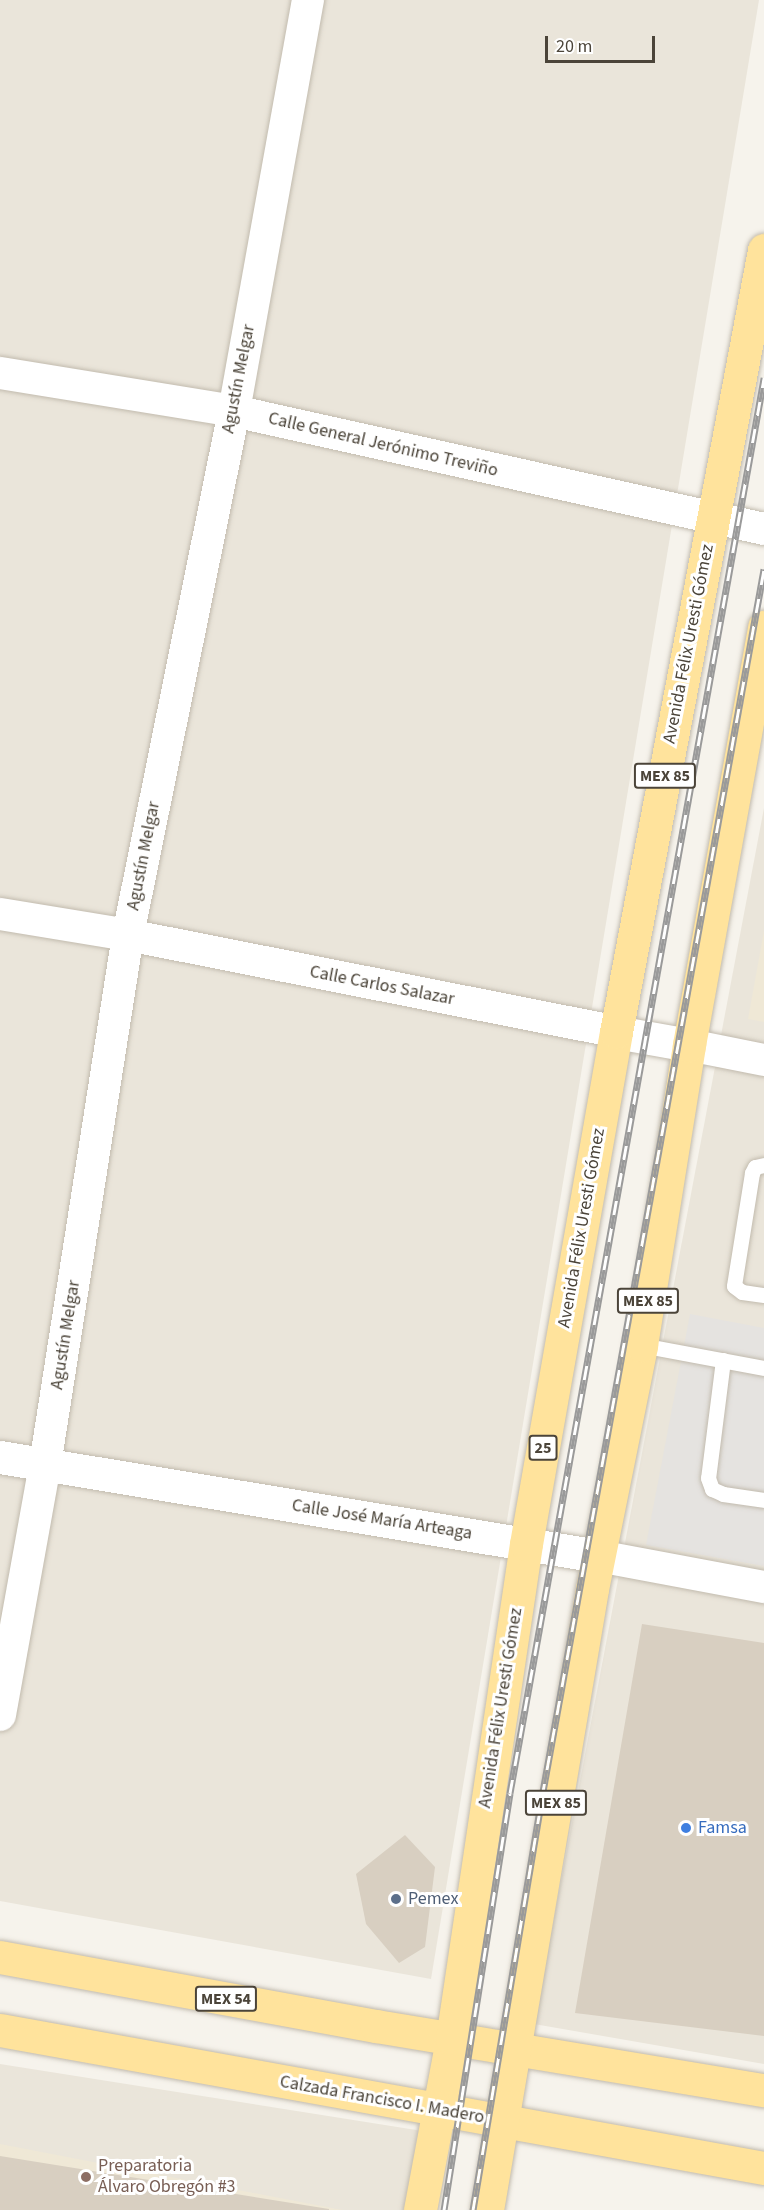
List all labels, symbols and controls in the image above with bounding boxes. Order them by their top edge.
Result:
scale bar [548,24,658,62]
text: 20 m [556,34,592,59]
street label: Agustín Melgar [218,323,260,435]
street label: Calle General Jerónimo Treviño [266,408,500,482]
street label: Avenida Félix Uresti Gómez [659,543,719,745]
road number: MEX 85 [634,763,696,789]
street label: Agustín Melgar [123,800,165,912]
street label: Calle Carlos Salazar [308,961,456,1011]
street label: Avenida Félix Uresti Gómez [554,1126,610,1330]
street label: Agustín Melgar [47,1279,85,1391]
road number: MEX 85 [616,1288,680,1314]
road number: 25 [528,1435,558,1461]
street label: Calle José María Arteaga [290,1495,474,1545]
street label: Avenida Félix Uresti Gómez [475,1606,527,1810]
road number: MEX 85 [524,1790,588,1816]
place label: Famsa [698,1817,747,1839]
marker: Famsa [679,1821,693,1835]
place label: Pemex [408,1888,458,1910]
marker: Pemex [389,1892,403,1906]
road number: MEX 54 [194,1986,258,2012]
street label: Calzada Francisco I. Madero [278,2071,486,2129]
place label: Preparatoria Álvaro Obregón #3 [98,2156,236,2198]
marker: Preparatoria Álvaro Obregón #3 [79,2170,93,2184]

